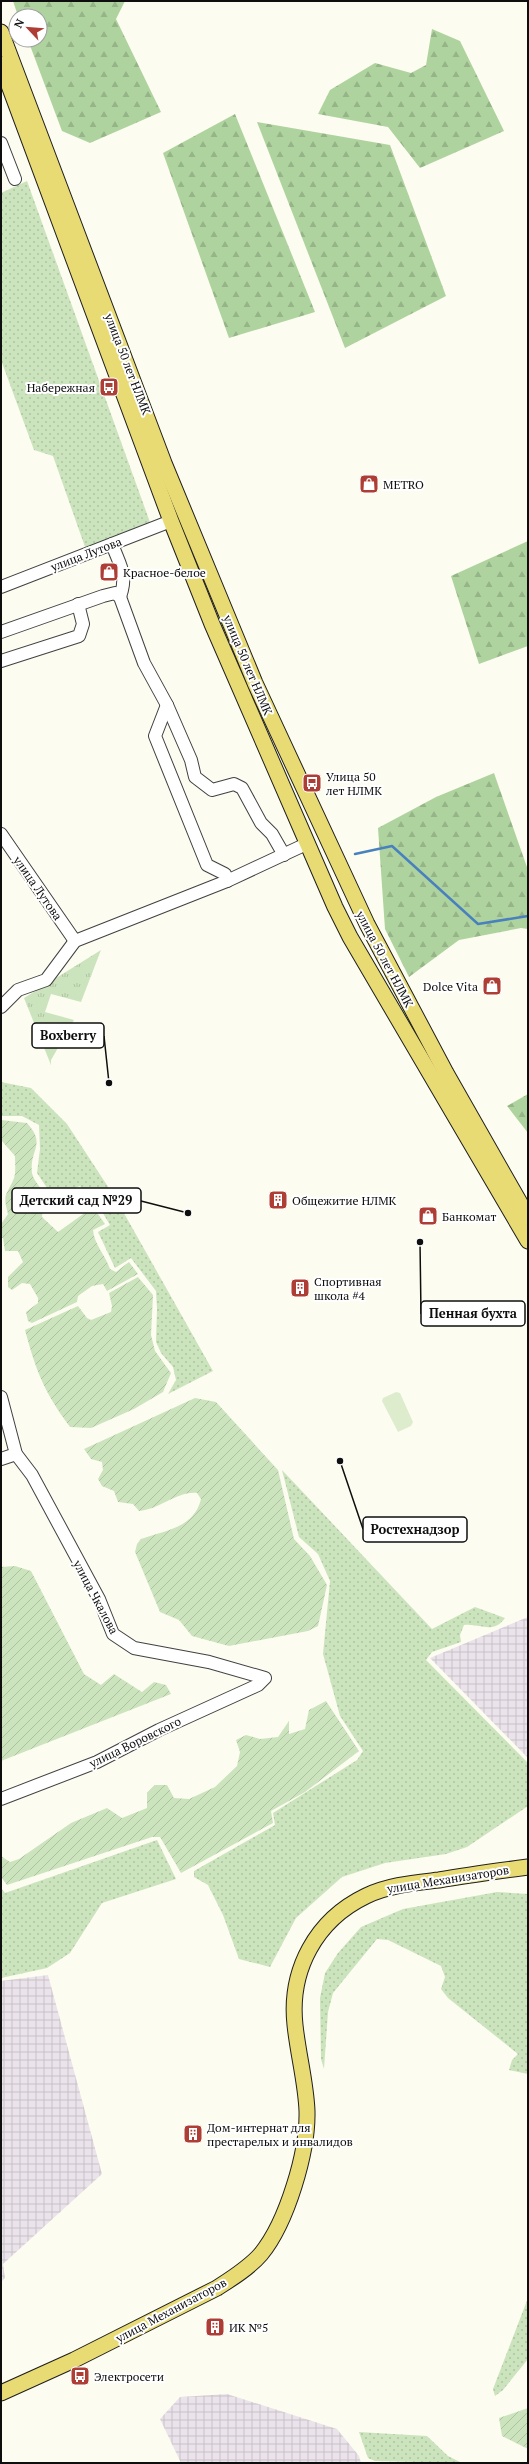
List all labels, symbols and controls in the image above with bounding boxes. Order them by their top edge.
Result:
north arrow [8,8,48,48]
text: N [11,16,27,30]
street label: улица 50 лет НЛМК [101,310,154,417]
bus stop icon: Набережная [98,376,120,398]
place label: Набережная [27,380,95,395]
shop icon: METRO [358,473,380,495]
place label: METRO [383,477,424,492]
street label: улица Лутова [47,534,124,575]
shop icon: Красное-белое [98,561,120,583]
place label: Красное-белое [123,565,206,580]
street label: улица 50 лет НЛМК [220,612,276,718]
place label: Улица 50 лет НЛМК [326,769,382,798]
bus stop icon: Улица 50 лет НЛМК [301,772,323,794]
street label: улица Лутова [10,852,66,923]
street label: улица 50 лет НЛМК [353,907,417,1010]
shop icon: Dolce Vita [481,975,503,997]
place label: Dolce Vita [423,979,478,994]
callout: Boxberry [32,1023,104,1048]
text: Boxberry [40,1026,97,1044]
callout: Детский сад №29 [12,1188,141,1213]
building icon: Общежитие НЛМК [267,1189,289,1211]
text: Детский сад №29 [20,1191,132,1209]
place label: Общежитие НЛМК [292,1193,397,1208]
shop icon: Банкомат [417,1205,439,1227]
place label: Банкомат [442,1209,496,1224]
place label: Спортивная школа #4 [314,1274,382,1303]
building icon: Спортивная школа #4 [289,1277,311,1299]
callout: Пенная бухта [421,1301,525,1326]
text: Пенная бухта [429,1304,518,1322]
callout: Ростехнадзор [363,1517,467,1542]
text: Ростехнадзор [371,1520,459,1538]
street label: улица Чкалова [70,1557,122,1637]
street label: улица Воровского [86,1713,184,1771]
street label: улица Механизаторов [385,1862,510,1896]
place label: Дом-интернат для престарелых и инвалидов [207,2120,353,2149]
building icon: Дом-интернат для престарелых и инвалидов [182,2123,204,2145]
street label: улица Механизаторов [112,2274,229,2346]
building icon: ИК №5 [204,2316,226,2338]
place label: ИК №5 [229,2320,268,2335]
bus stop icon: Электросети [69,2365,91,2387]
place label: Электросети [94,2369,164,2384]

